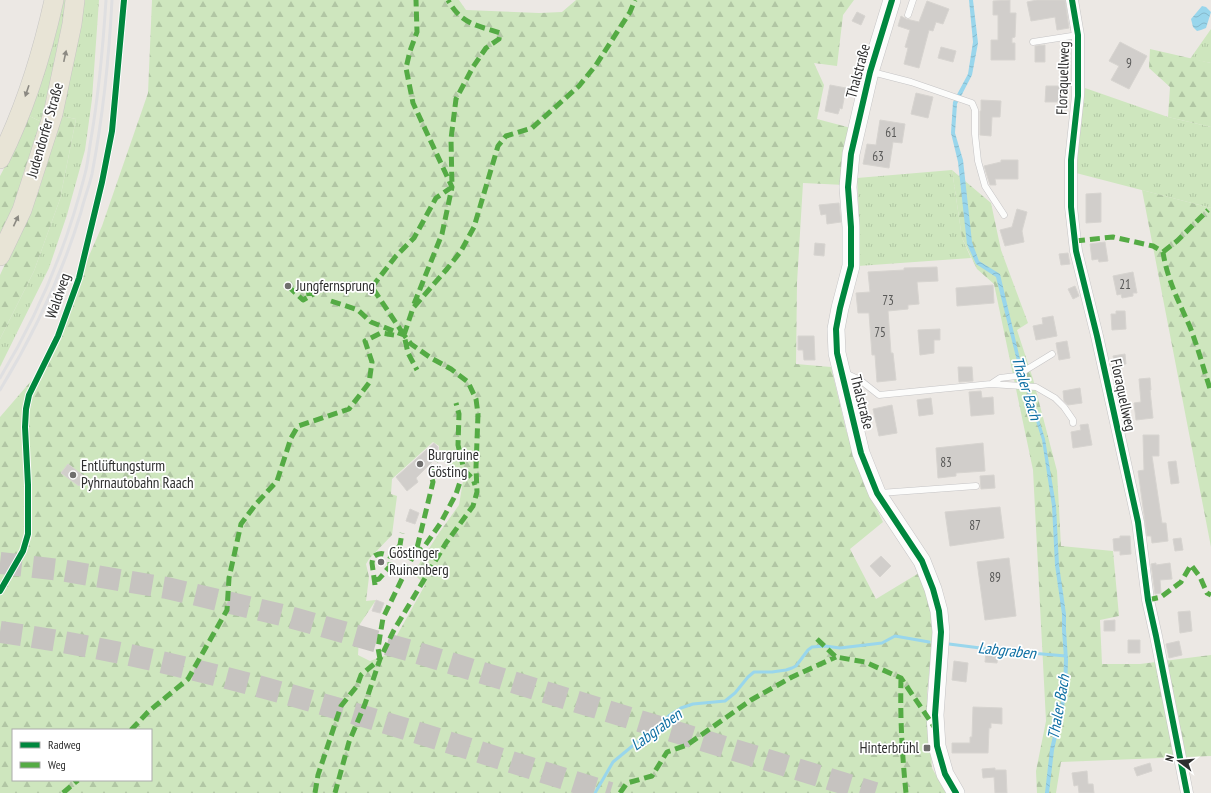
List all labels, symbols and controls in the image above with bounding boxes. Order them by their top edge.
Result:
street label: Floraquellweg [1052,41,1073,115]
street label: Thalstraße [841,42,874,100]
one-way arrow [63,50,69,62]
house number: 9 [1126,55,1132,72]
street label: Judendorfer Straße [22,80,67,180]
one-way arrow [24,85,30,97]
house number: 61 [885,124,897,141]
house number: 63 [872,148,884,165]
one-way arrow [14,214,20,226]
street label: Waldweg [41,271,74,321]
place label: Jungfernsprung [295,276,375,295]
house number: 21 [1119,276,1131,293]
marker: Jungfernsprung [283,281,293,291]
house number: 73 [882,292,894,309]
house number: 75 [874,324,886,341]
water label: Thaler Bach [1008,354,1046,423]
street label: Floraquellweg [1107,357,1140,433]
street label: Thalstraße [847,373,878,431]
place label: Burgruine Gösting [428,445,479,481]
house number: 83 [940,454,952,471]
place label: Entlüftungsturm Pyhrnautobahn Raach [81,456,194,492]
marker: Burgruine Gösting [415,459,425,469]
marker: Entlüftungsturm Pyhrnautobahn Raach [68,470,78,480]
house number: 87 [969,517,981,534]
place label: Göstinger Ruinenberg [389,543,449,579]
marker: Göstinger Ruinenberg [376,557,386,567]
house number: 89 [989,569,1001,586]
water label: Labgraben [977,637,1038,663]
water label: Thaler Bach [1042,672,1074,741]
water label: Labgraben [627,703,686,754]
legend [12,729,152,781]
text: Radweg [48,737,81,752]
place label: Hinterbrühl [860,738,919,757]
north arrow [1159,741,1199,781]
marker: Hinterbrühl [922,743,932,753]
text: N [1162,753,1177,763]
text: Weg [48,757,66,772]

